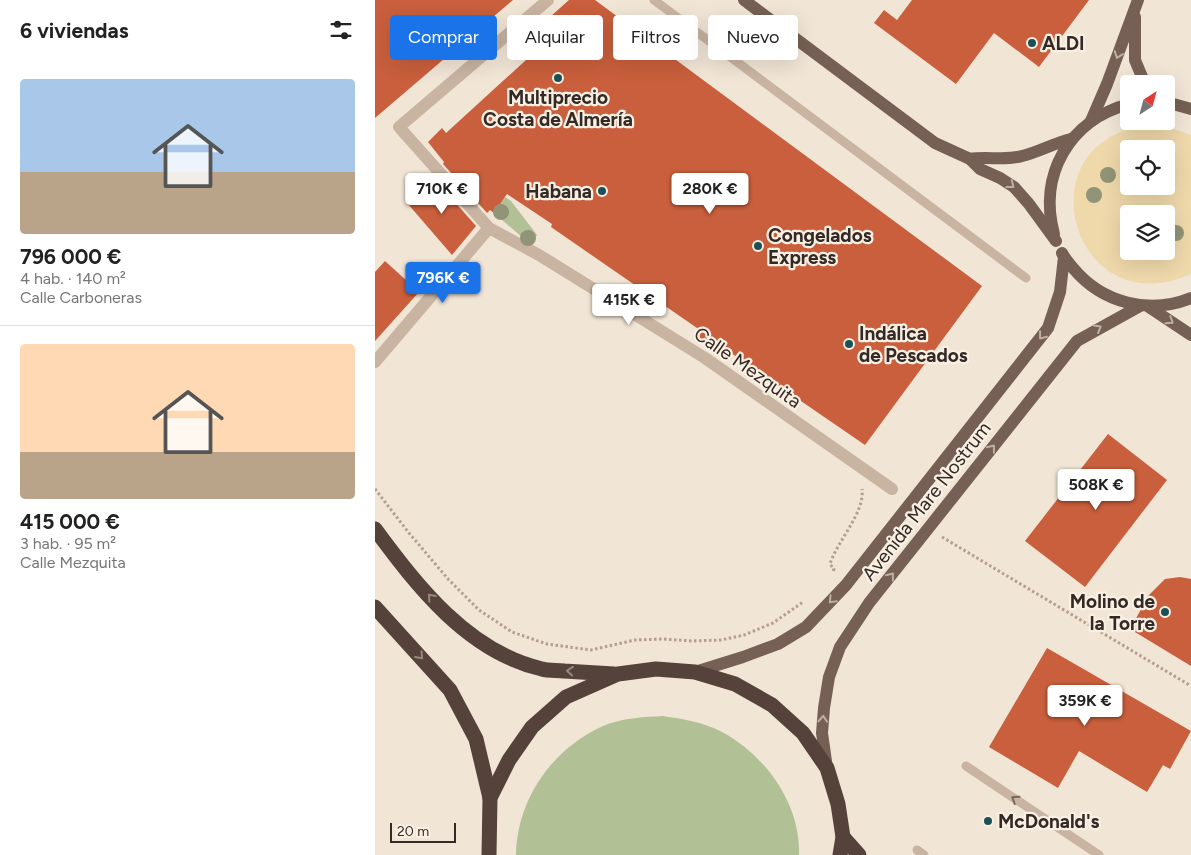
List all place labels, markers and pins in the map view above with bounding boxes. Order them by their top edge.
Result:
place label: ALDI [1042,32,1085,55]
marker: ALDI [1026,37,1038,49]
marker: Multiprecio Costa de Almería [552,72,564,84]
place label: Multiprecio Costa de Almería [483,86,633,131]
pin: 710K € [401,172,483,215]
pin: 280K € [669,172,751,215]
place label: Habana [525,180,592,203]
marker: Habana [596,185,608,197]
place label: Congelados Express [768,224,872,269]
marker: Congelados Express [752,240,764,252]
pin: 796K € [402,262,484,304]
pin: 415K € [588,284,670,326]
place label: Indálica de Pescados [859,322,968,367]
marker: Indálica de Pescados [843,338,855,350]
pin: 508K € [1055,468,1137,511]
place label: Molino de la Torre [1070,590,1155,635]
marker: Molino de la Torre [1159,606,1171,618]
pin: 359K € [1044,684,1126,727]
place label: McDonald's [998,810,1100,833]
marker: McDonald's [982,815,994,827]

